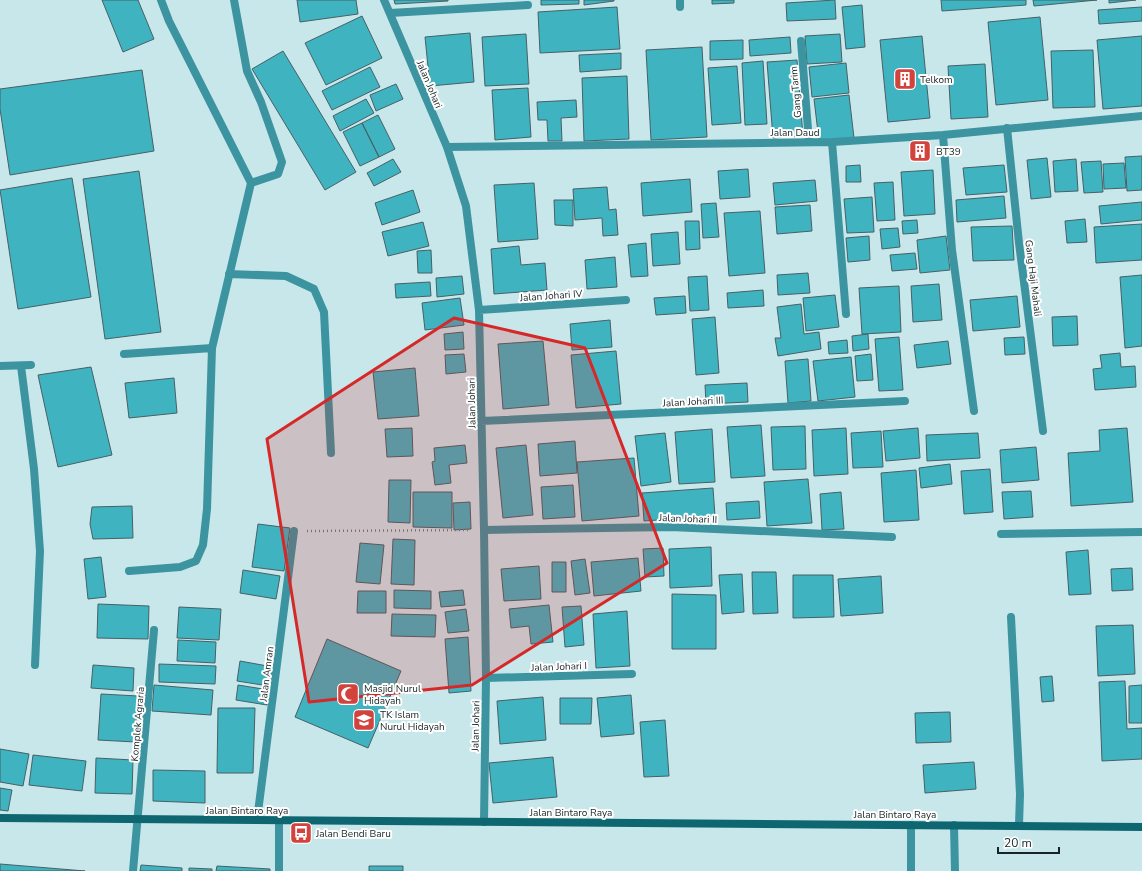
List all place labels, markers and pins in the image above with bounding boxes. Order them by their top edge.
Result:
building icon: Telkom [892,66,918,92]
place label: Telkom [920,73,953,87]
building icon: BT39 [907,138,933,164]
place label: BT39 [936,145,961,159]
mosque icon: Masjid Nurul Hidayah [335,681,361,707]
place label: Masjid Nurul Hidayah [364,682,421,708]
school or university icon: TK Islam Nurul Hidayah [351,707,377,733]
place label: TK Islam Nurul Hidayah [380,708,445,734]
bus stop icon: Jalan Bendi Baru [288,820,314,846]
place label: Jalan Bendi Baru [315,827,391,841]

